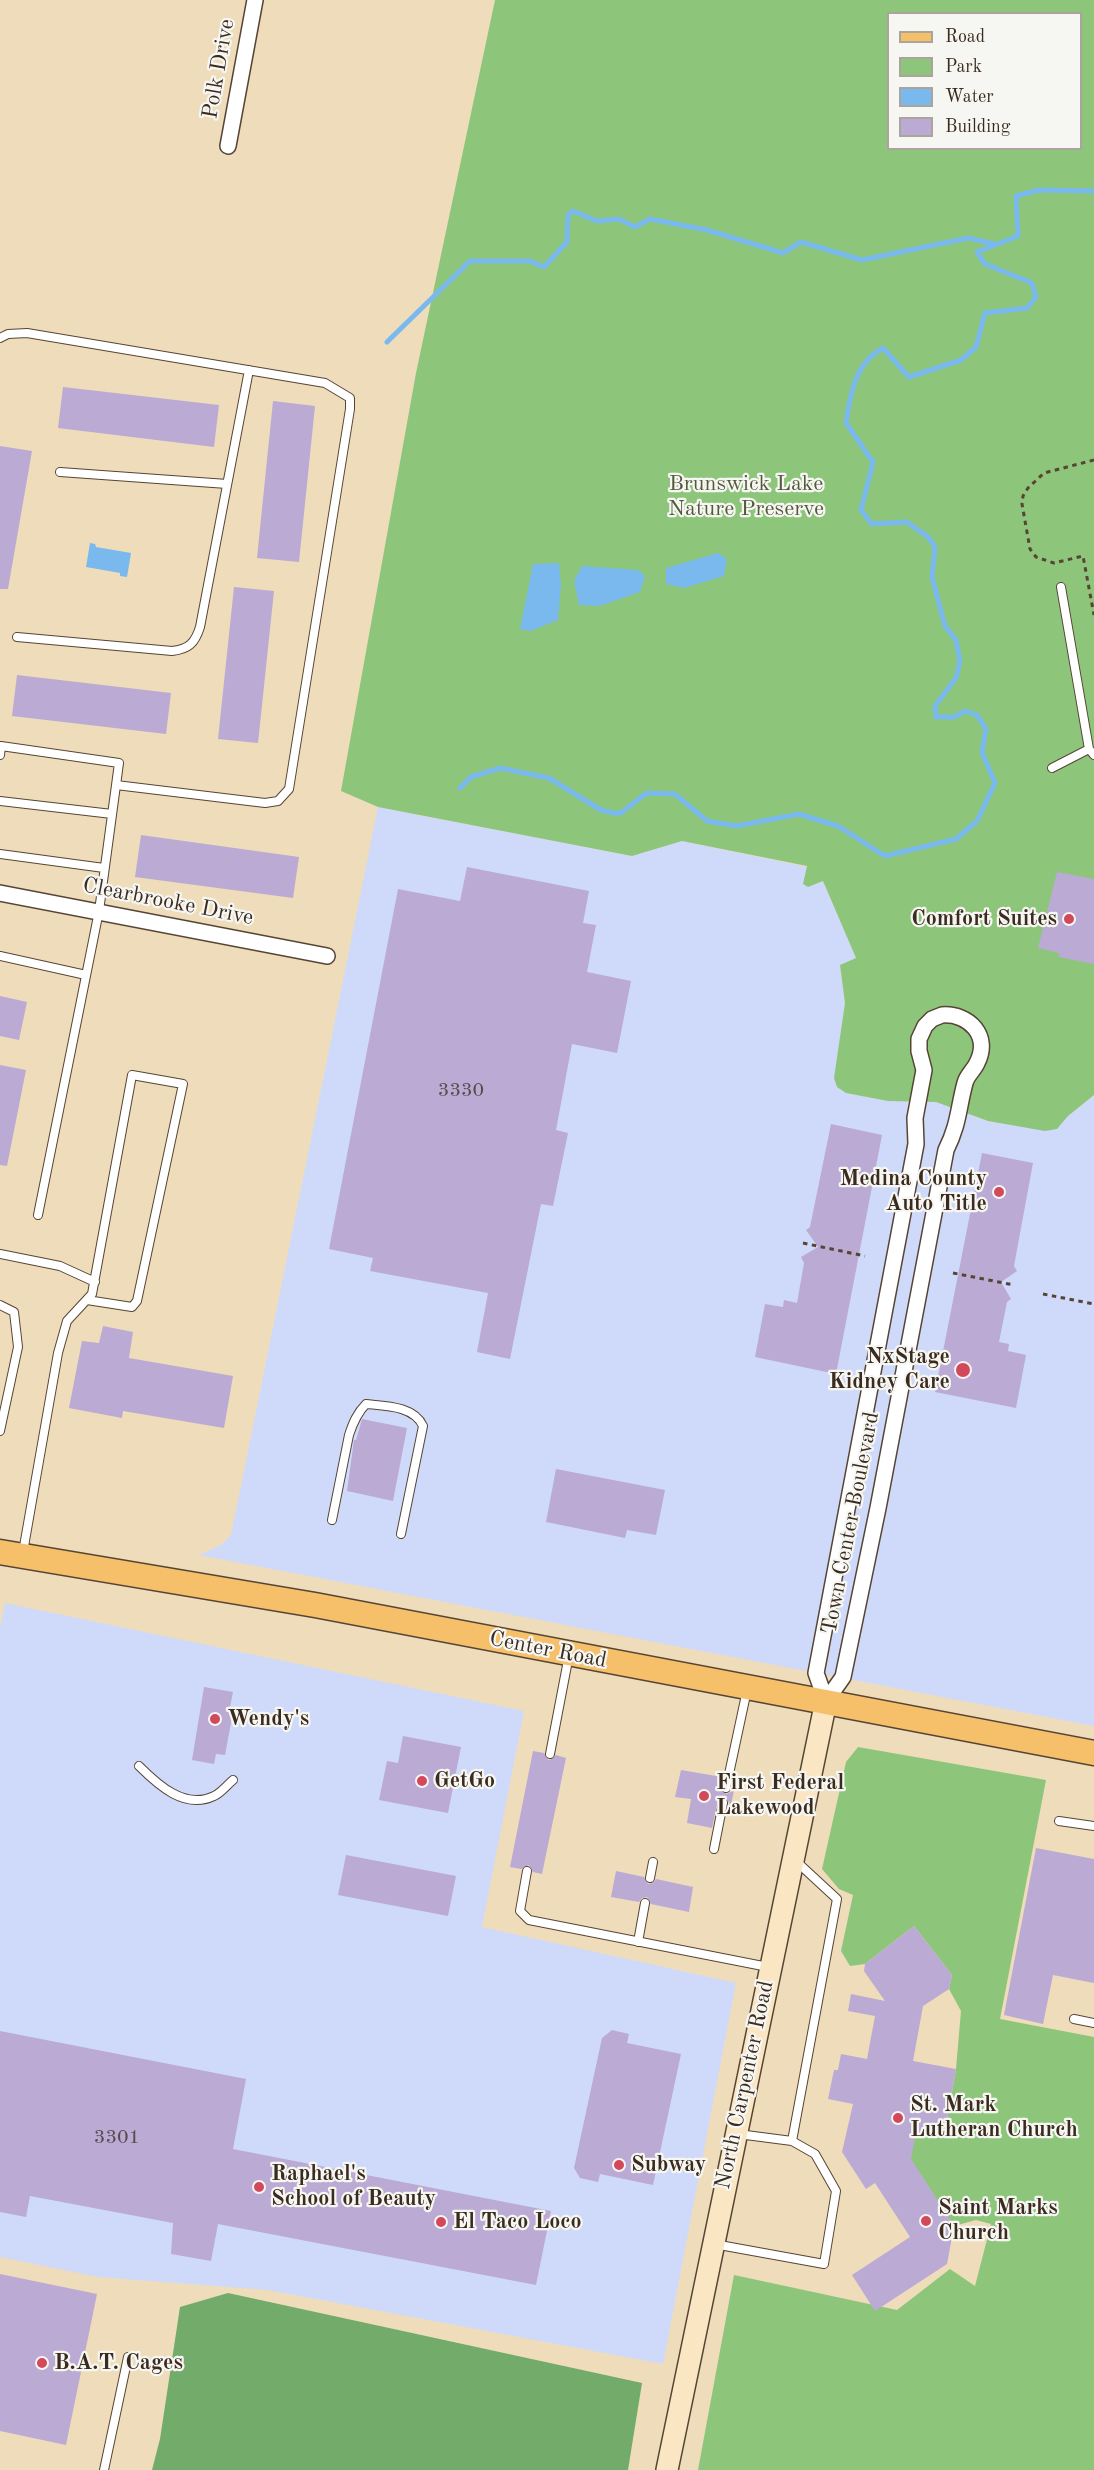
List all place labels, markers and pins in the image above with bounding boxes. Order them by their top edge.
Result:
place label: Comfort Suites [911,906,1057,932]
marker: Comfort Suites [1062,912,1076,926]
place label: Medina County Auto Title [840,1166,987,1218]
marker: Medina County Auto Title [992,1185,1006,1199]
place label: NxStage Kidney Care [829,1344,950,1396]
marker: NxStage Kidney Care [954,1361,972,1379]
place label: Wendy's [227,1706,309,1732]
marker: Wendy's [208,1712,222,1726]
place label: GetGo [434,1768,495,1794]
place label: First Federal Lakewood [716,1770,844,1822]
marker: GetGo [415,1774,429,1788]
marker: First Federal Lakewood [697,1789,711,1803]
place label: St. Mark Lutheran Church [910,2092,1078,2144]
marker: St. Mark Lutheran Church [891,2111,905,2125]
place label: Subway [631,2152,706,2178]
marker: Subway [612,2158,626,2172]
place label: Raphael's School of Beauty [271,2161,436,2212]
marker: Raphael's School of Beauty [252,2180,266,2194]
place label: Saint Marks Church [938,2195,1058,2246]
place label: El Taco Loco [453,2209,582,2235]
marker: Saint Marks Church [919,2214,933,2228]
marker: El Taco Loco [434,2215,448,2229]
place label: B.A.T. Cages [54,2350,183,2376]
marker: B.A.T. Cages [35,2356,49,2370]

